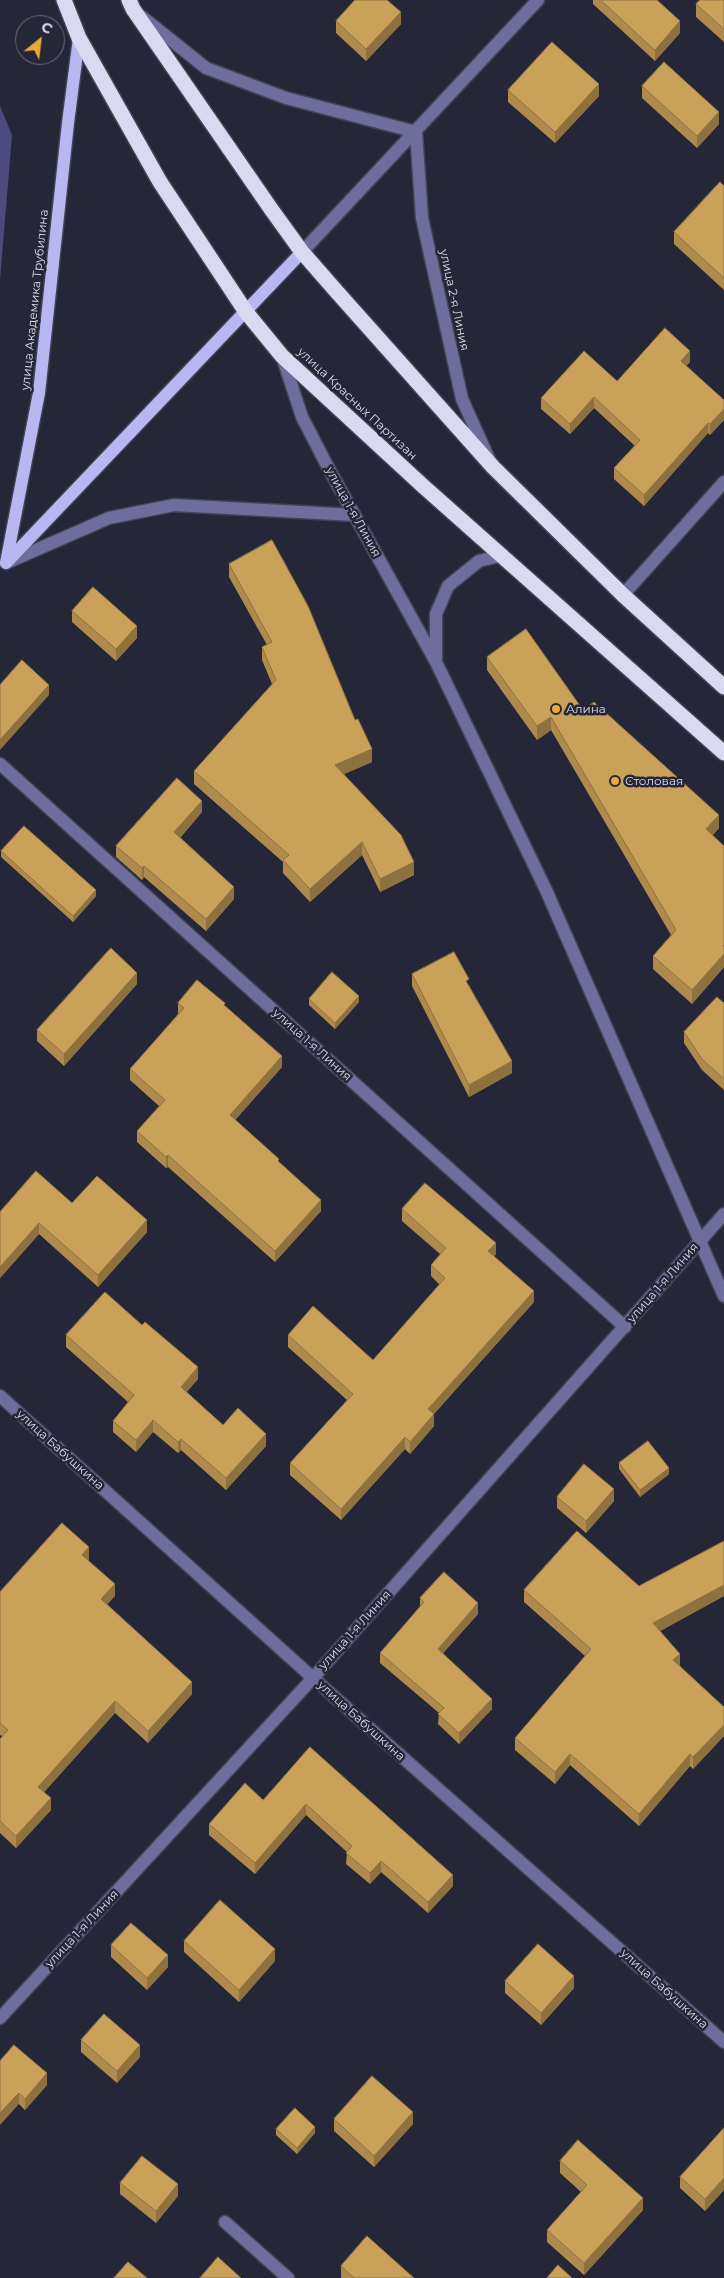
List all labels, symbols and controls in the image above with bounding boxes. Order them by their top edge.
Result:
north arrow [15,15,65,65]
text: С [38,17,56,38]
street label: улица Академика Трубилина [18,209,52,391]
street label: улица 2-я Линия [436,248,472,352]
street label: улица Красных Партизан [294,345,420,463]
street label: улица 1-я Линия [322,464,384,560]
place label: Алина [566,702,606,716]
marker: Алина [550,703,562,715]
place label: Столовая [625,774,683,788]
marker: Столовая [609,775,621,787]
street label: улица 1-я Линия [270,1006,354,1084]
street label: улица 1-я Линия [624,1240,702,1326]
street label: улица Бабушкина [13,1407,107,1493]
street label: улица 1-я Линия [316,1588,394,1672]
street label: улица Бабушкина [314,1678,408,1764]
street label: улица 1-я Линия [42,1887,122,1971]
street label: улица Бабушкина [617,1946,711,2032]

